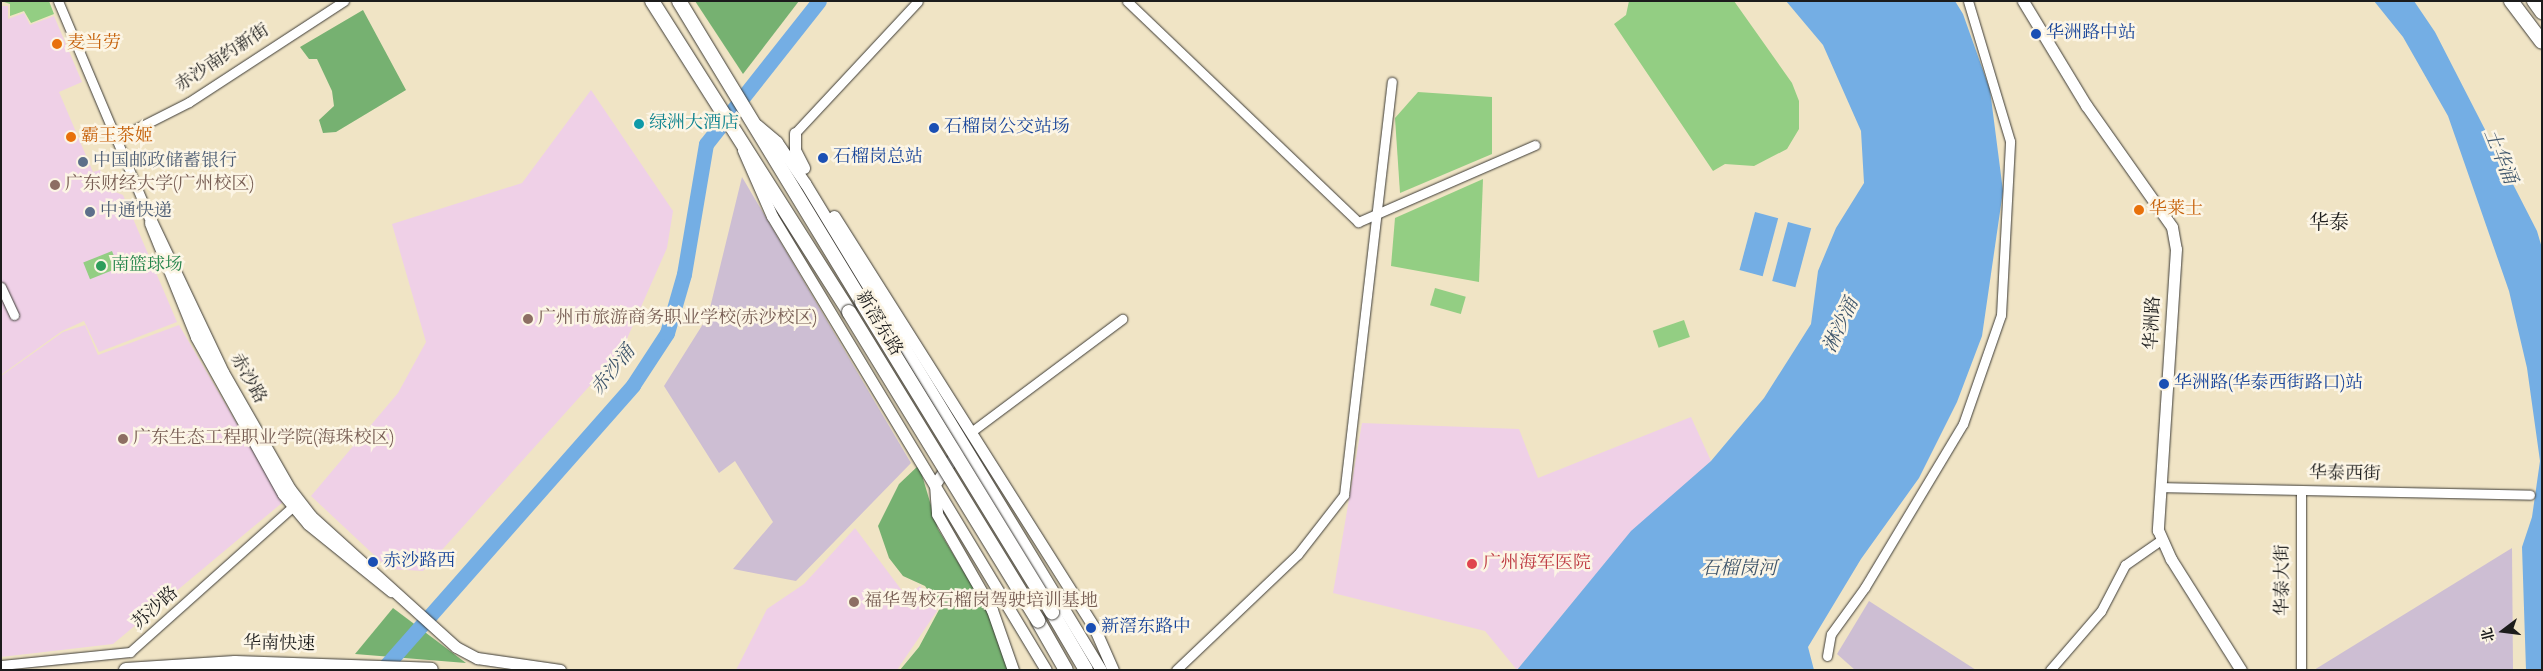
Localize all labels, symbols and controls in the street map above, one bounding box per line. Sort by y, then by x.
street label: 赤沙南约新街 [172,21,274,97]
place label: 华洲路中站 [2046,23,2136,45]
marker: 华洲路中站 [2030,28,2042,40]
place label: 麦当劳 [67,33,121,55]
marker: 麦当劳 [51,38,63,50]
place label: 绿洲大酒店 [649,113,739,135]
place label: 石榴岗公交站场 [944,117,1070,139]
marker: 绿洲大酒店 [633,118,645,130]
marker: 石榴岗公交站场 [928,122,940,134]
place label: 霸王茶姬 [81,126,153,148]
water label: 土华涌 [2478,126,2520,188]
marker: 霸王茶姬 [65,131,77,143]
place label: 石榴岗总站 [833,147,923,169]
place label: 中国邮政储蓄银行 [93,151,237,173]
marker: 石榴岗总站 [817,152,829,164]
marker: 中国邮政储蓄银行 [77,156,89,168]
place label: 广东财经大学(广州校区) [65,174,254,196]
marker: 广东财经大学(广州校区) [49,179,61,191]
place label: 华莱士 [2149,199,2203,221]
place label: 中通快递 [100,201,172,223]
marker: 华莱士 [2133,204,2145,216]
marker: 中通快递 [84,206,96,218]
district label: 华泰 [2309,211,2349,235]
place label: 南篮球场 [111,255,183,277]
marker: 南篮球场 [95,260,107,272]
street label: 新滘东路 [850,288,906,360]
water label: 淋沙涌 [1820,295,1864,357]
street label: 华洲路 [2142,295,2166,351]
place label: 广州市旅游商务职业学校(赤沙校区) [538,308,817,330]
marker: 广州市旅游商务职业学校(赤沙校区) [522,313,534,325]
water label: 赤沙涌 [587,342,641,400]
street label: 赤沙路 [224,350,270,408]
place label: 华洲路(华泰西街路口)站 [2174,373,2363,395]
marker: 华洲路(华泰西街路口)站 [2158,378,2170,390]
place label: 广东生态工程职业学院(海珠校区) [133,428,394,450]
marker: 广东生态工程职业学院(海珠校区) [117,433,129,445]
street label: 华泰西街 [2309,464,2381,486]
street label: 华泰大街 [2273,544,2295,616]
place label: 赤沙路西 [383,551,455,573]
place label: 广州海军医院 [1483,553,1591,575]
marker: 赤沙路西 [367,556,379,568]
marker: 广州海军医院 [1465,557,1479,571]
water label: 石榴岗河 [1701,559,1777,581]
street label: 苏沙路 [129,583,183,635]
place label: 福华驾校石榴岗驾驶培训基地 [864,591,1098,613]
marker: 福华驾校石榴岗驾驶培训基地 [848,596,860,608]
north arrow [2478,606,2528,656]
place label: 新滘东路中 [1101,617,1191,639]
marker: 新滘东路中 [1085,622,1097,634]
text: 北 [2478,626,2499,644]
street label: 华南快速 [243,634,315,656]

